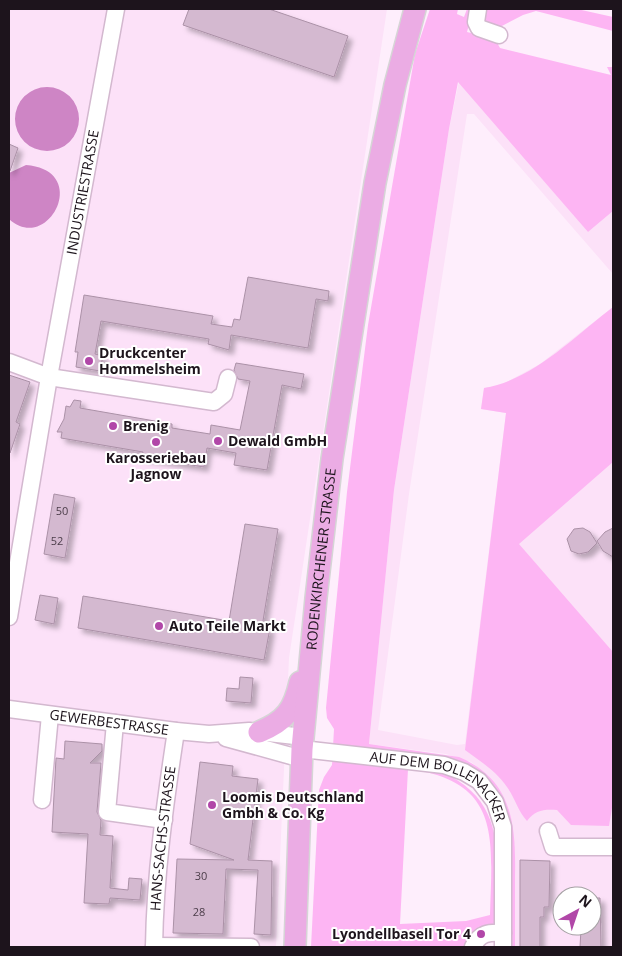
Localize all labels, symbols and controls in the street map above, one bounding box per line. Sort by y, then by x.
street label: INDUSTRIESTRASSE [61,128,103,256]
place label: Druckcenter Hommelsheim [99,343,201,378]
marker: Druckcenter Hommelsheim [83,355,95,367]
place label: Brenig [123,416,169,435]
marker: Brenig [107,420,119,432]
place label: Dewald GmbH [228,431,327,450]
marker: Dewald GmbH [212,435,224,447]
marker: Karosseriebau Jagnow [150,436,162,448]
place label: Karosseriebau Jagnow [106,448,206,483]
street label: RODENKIRCHENER STRASSE [301,467,340,651]
house number: 50 [56,503,68,518]
house number: 52 [51,533,63,548]
place label: Auto Teile Markt [169,616,286,635]
marker: Auto Teile Markt [153,620,165,632]
street label: GEWERBESTRASSE [48,704,170,739]
street label: AUF DEM BOLLENACKER [369,747,511,824]
street label: HANS-SACHS-STRASSE [145,765,180,911]
place label: Loomis Deutschland Gmbh & Co. Kg [222,787,364,822]
marker: Loomis Deutschland Gmbh & Co. Kg [206,799,218,811]
house number: 30 [195,868,207,883]
north arrow [552,886,602,936]
text: N [575,890,596,912]
house number: 28 [193,904,205,919]
place label: Lyondellbasell Tor 4 [332,924,471,943]
marker: Lyondellbasell Tor 4 [475,928,487,940]

